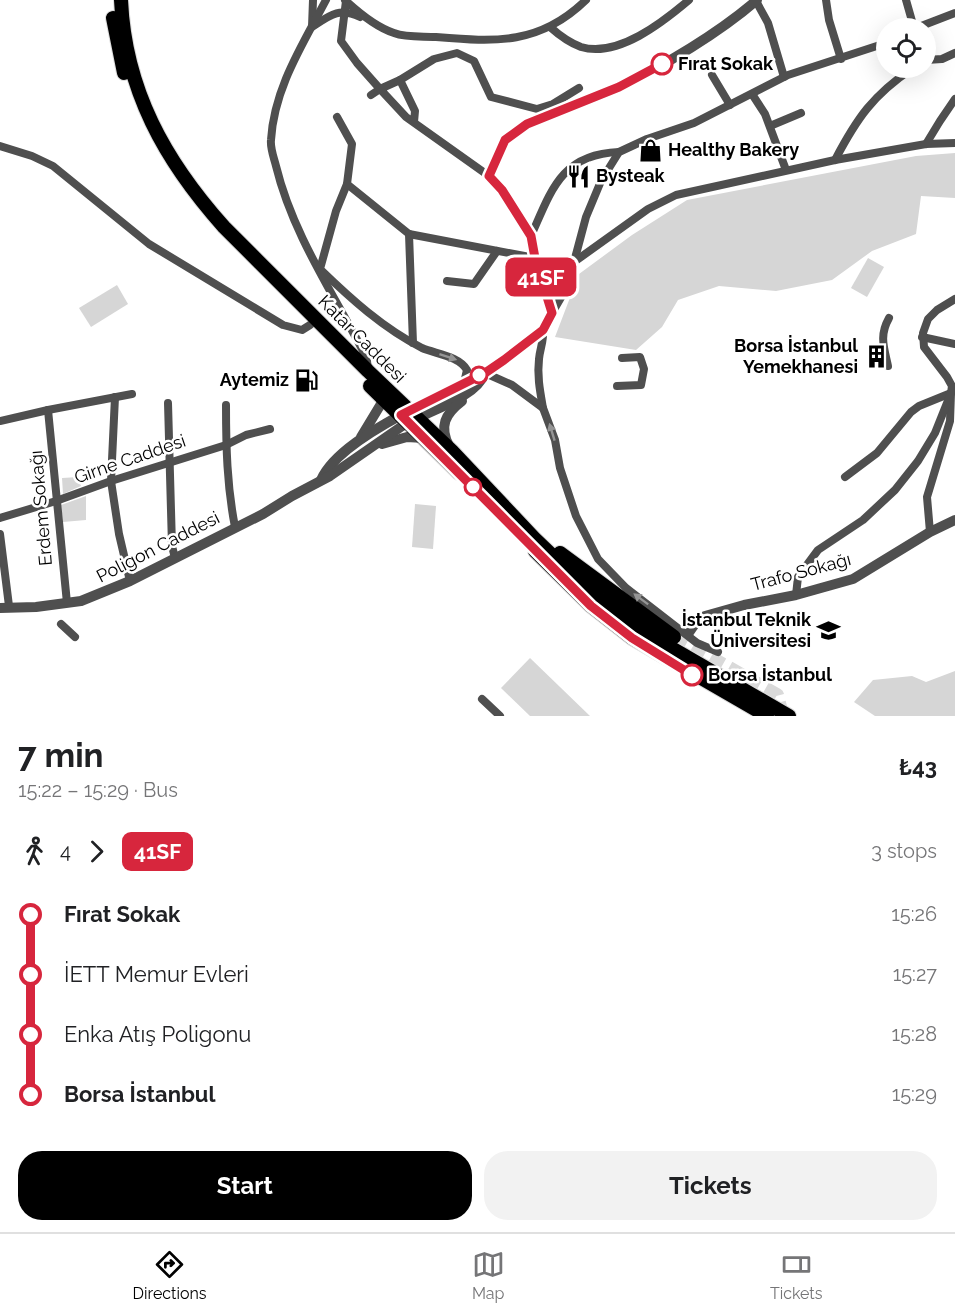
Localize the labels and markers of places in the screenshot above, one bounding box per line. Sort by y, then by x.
marker: Fırat Sokak [651,53,673,75]
place label: Fırat Sokak [678,53,774,74]
shop icon: Healthy Bakery [637,137,663,163]
place label: Healthy Bakery [668,139,799,160]
restaurant icon: Bysteak [565,163,591,189]
place label: Bysteak [596,165,666,186]
place label: Borsa İstanbul Yemekhanesi [734,335,858,377]
building icon: Borsa İstanbul Yemekhanesi [863,343,889,369]
unlabelled marker [470,366,488,384]
fuel station icon: Aytemiz [294,367,320,393]
place label: Aytemiz [220,369,289,390]
unlabelled marker [464,478,482,496]
place label: İstanbul Teknik Üniversitesi [682,609,812,651]
school or university icon: İstanbul Teknik Üniversitesi [816,617,842,643]
marker: Borsa İstanbul [681,664,703,686]
place label: Borsa İstanbul [708,664,832,685]

